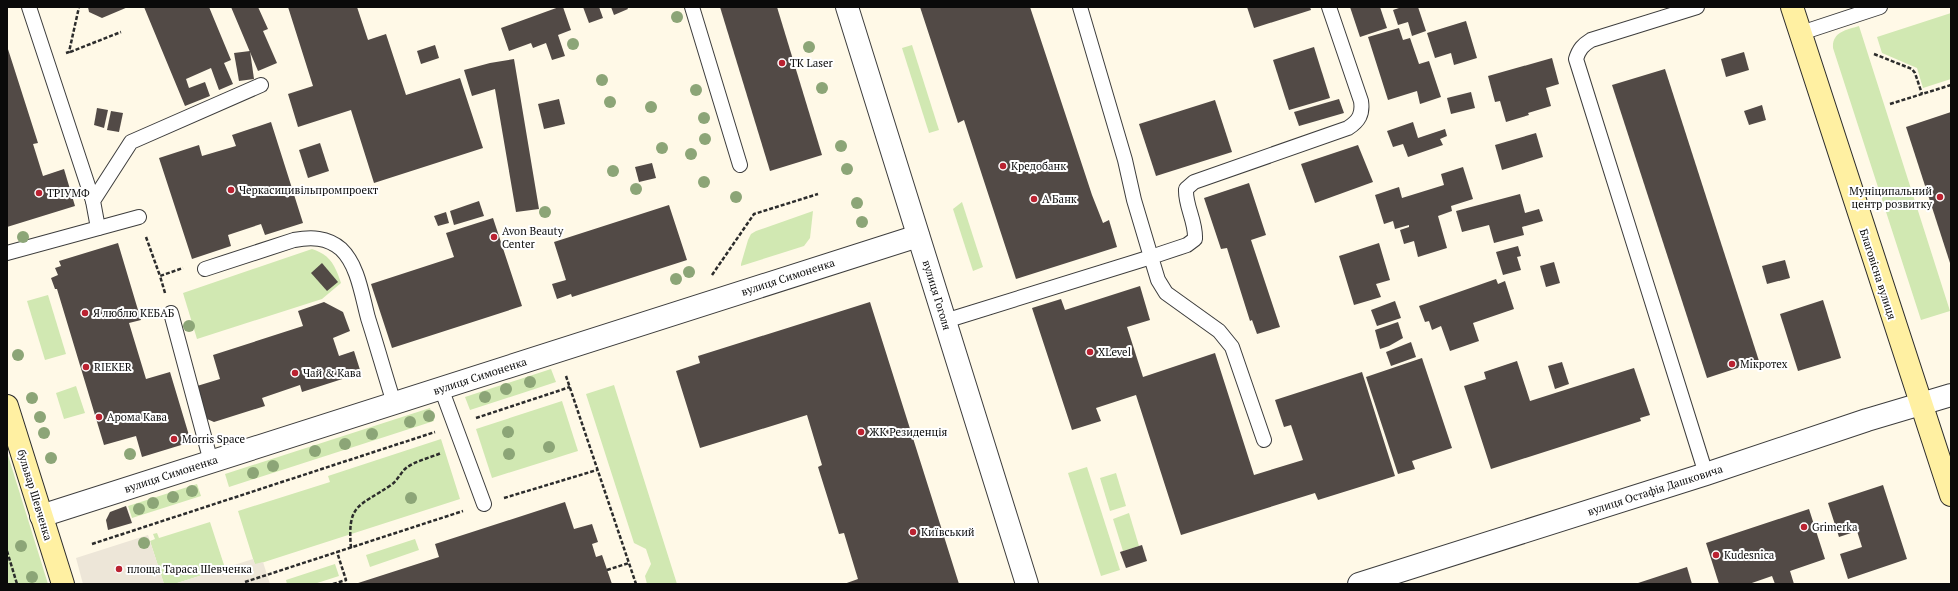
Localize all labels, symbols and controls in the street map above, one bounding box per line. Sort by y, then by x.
place label: TK Laser [790,56,833,70]
marker: TK Laser [777,58,787,68]
place label: Кредобанк [1011,159,1066,173]
marker: Кредобанк [998,161,1008,171]
place label: Черкасицивільпромпроект [239,183,379,197]
place label: Муніципальний центр розвитку [1849,184,1932,211]
marker: Черкасицивільпромпроект [226,185,236,195]
place label: ТРІУМФ [47,186,90,200]
marker: ТРІУМФ [34,188,44,198]
place label: А Банк [1042,192,1077,206]
marker: Муніципальний центр розвитку [1935,192,1945,202]
marker: А Банк [1029,194,1039,204]
place label: Avon Beauty Center [502,224,564,251]
street label: Благовісна вулиця [1857,227,1899,321]
marker: Avon Beauty Center [489,232,499,242]
street label: вулиця Симоненка [739,255,837,299]
street label: вулиця Гоголя [920,258,954,332]
place label: Я люблю КЕБАБ [93,306,175,320]
marker: Я люблю КЕБАБ [80,308,90,318]
place label: XLevel [1098,345,1131,359]
marker: XLevel [1085,347,1095,357]
street label: вулиця Симоненка [431,354,529,398]
place label: Мiкротех [1740,357,1788,371]
marker: Мiкротех [1727,359,1737,369]
place label: RIEKER [94,360,132,374]
marker: RIEKER [81,362,91,372]
place label: Чай & Кава [303,366,362,380]
marker: Чай & Кава [290,368,300,378]
place label: Арома Кава [107,410,168,424]
marker: Арома Кава [94,412,104,422]
place label: ЖК Резиденція [869,425,948,439]
marker: ЖК Резиденція [856,427,866,437]
place label: Morris Space [182,432,245,446]
marker: Morris Space [169,434,179,444]
street label: бульвар Шевченка [15,448,56,543]
street label: вулиця Симоненка [122,452,220,496]
street label: вулиця Остафія Дашковича [1586,461,1725,518]
place label: Grimerka [1812,520,1858,534]
marker: Grimerka [1799,522,1809,532]
place label: Київський [921,525,975,539]
marker: Київський [908,527,918,537]
place label: Kudesnica [1724,548,1775,562]
marker: Kudesnica [1711,550,1721,560]
place label: площа Тараса Шевченка [127,562,252,576]
marker: площа Тараса Шевченка [114,564,124,574]

